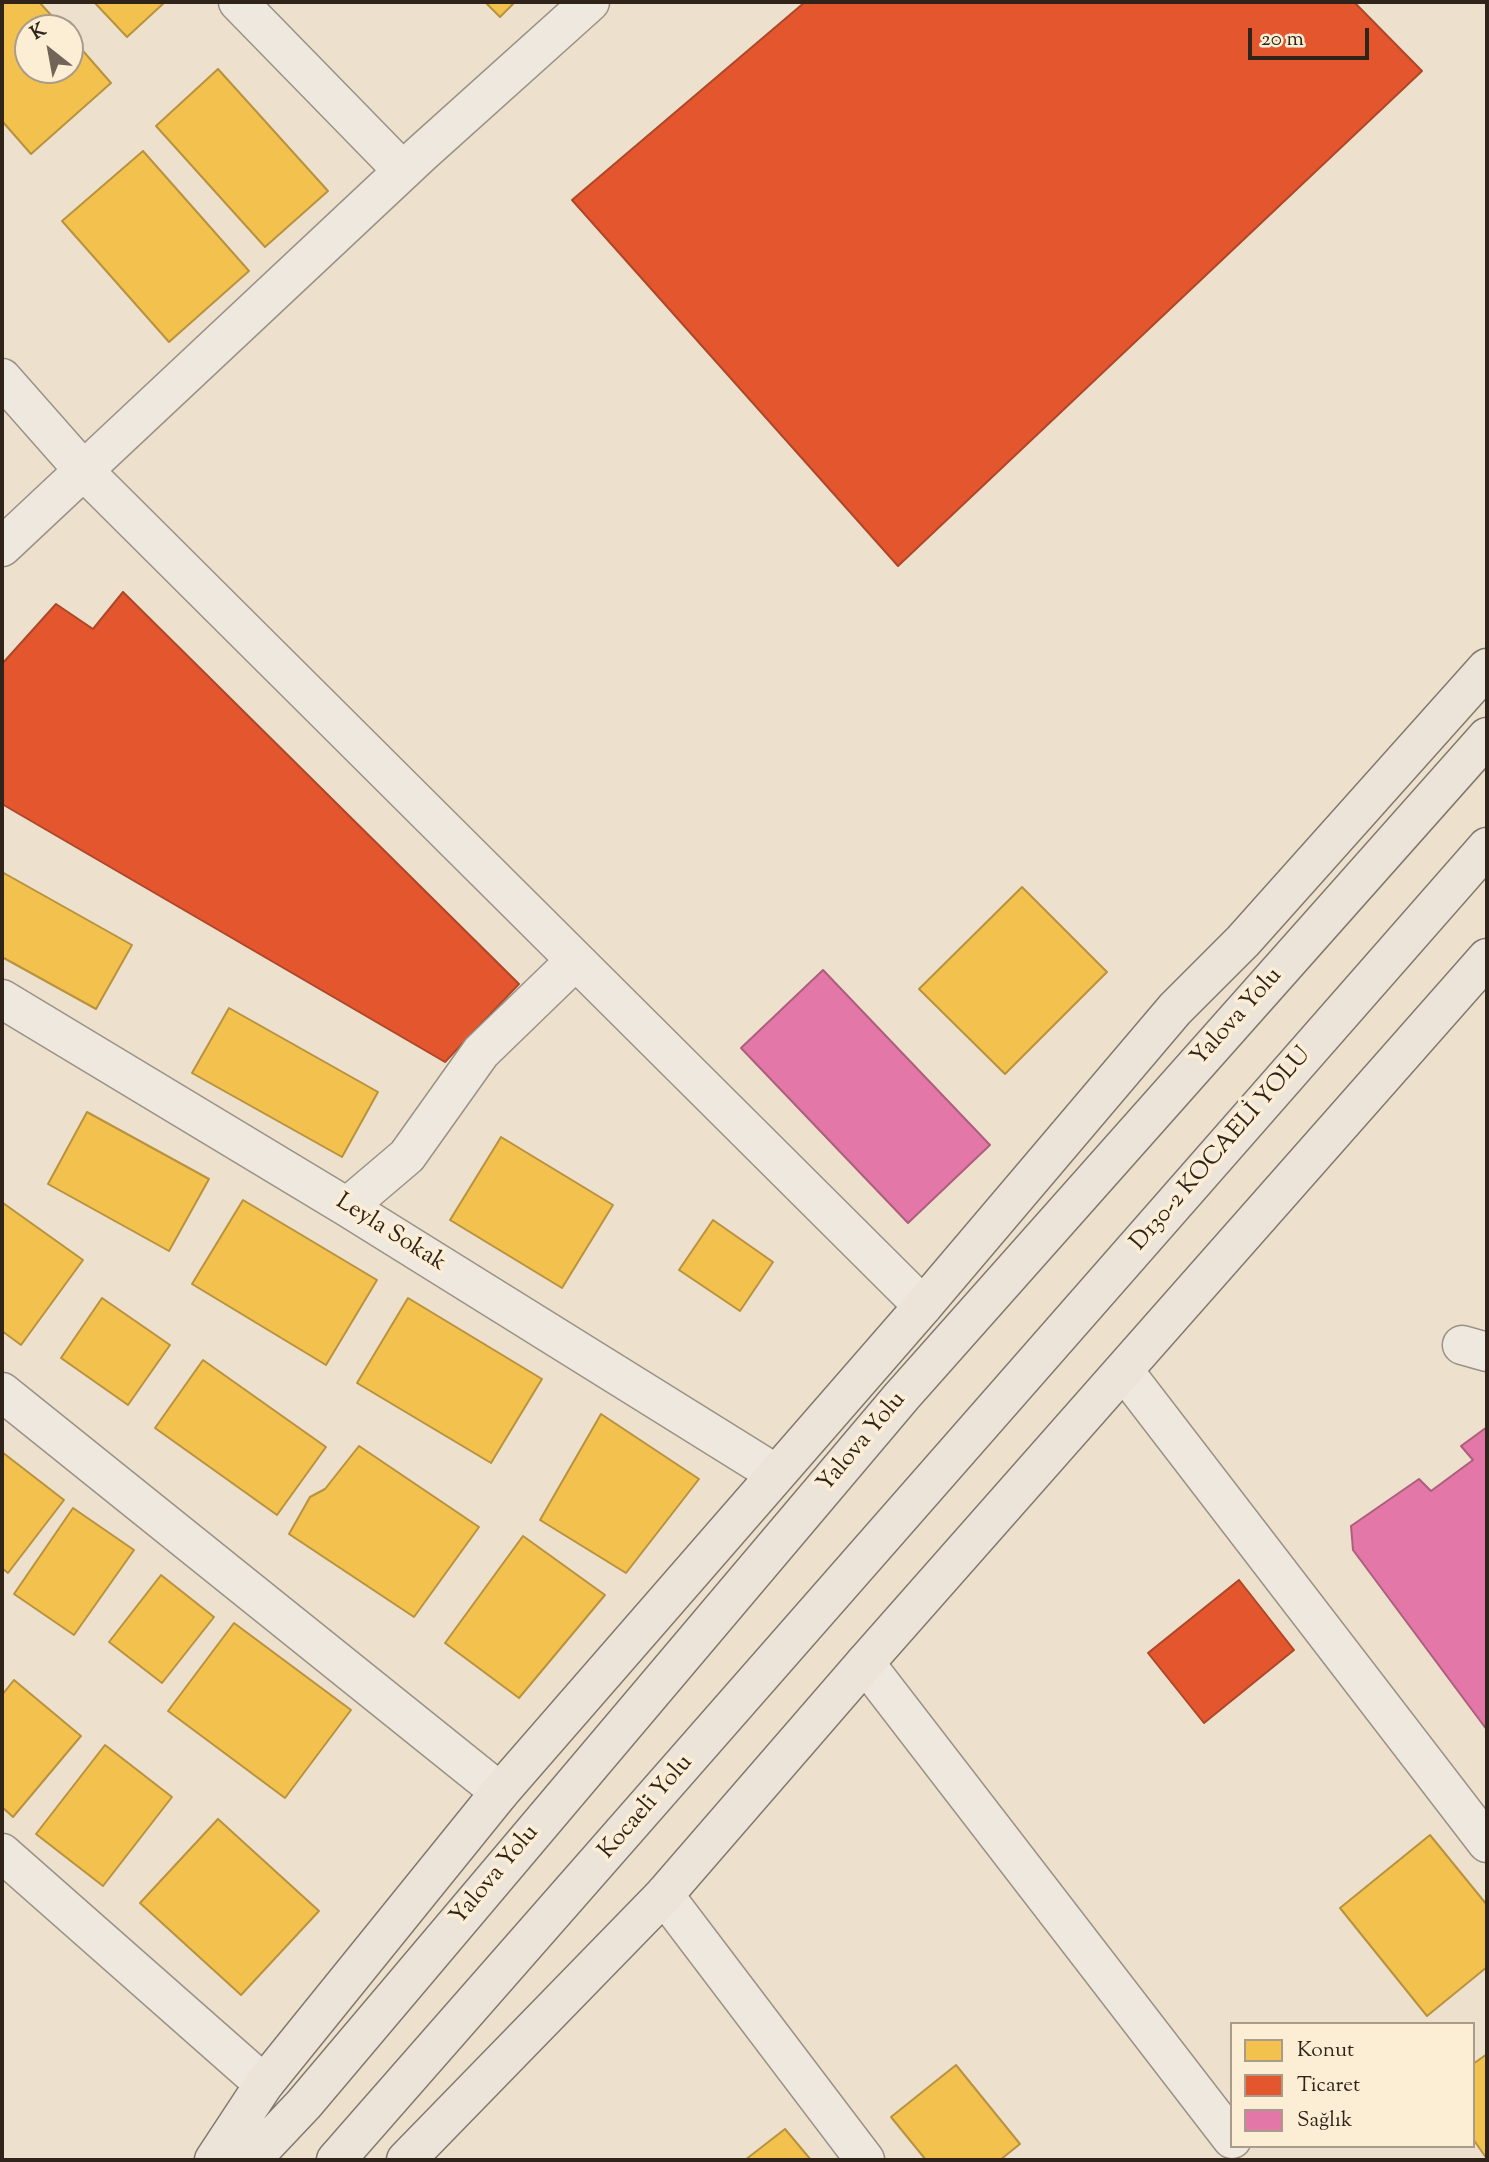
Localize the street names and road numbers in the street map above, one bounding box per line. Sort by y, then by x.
street label: Yalova Yolu [1186,963,1290,1073]
street label: D130-2 KOCAELİ YOLU [1126,1042,1318,1258]
street label: Leyla Sokak [330,1189,450,1279]
street label: Yalova Yolu [813,1387,913,1499]
street label: Kocaeli̇ Yolu [594,1750,700,1866]
street label: Yalova Yolu [446,1820,546,1932]

